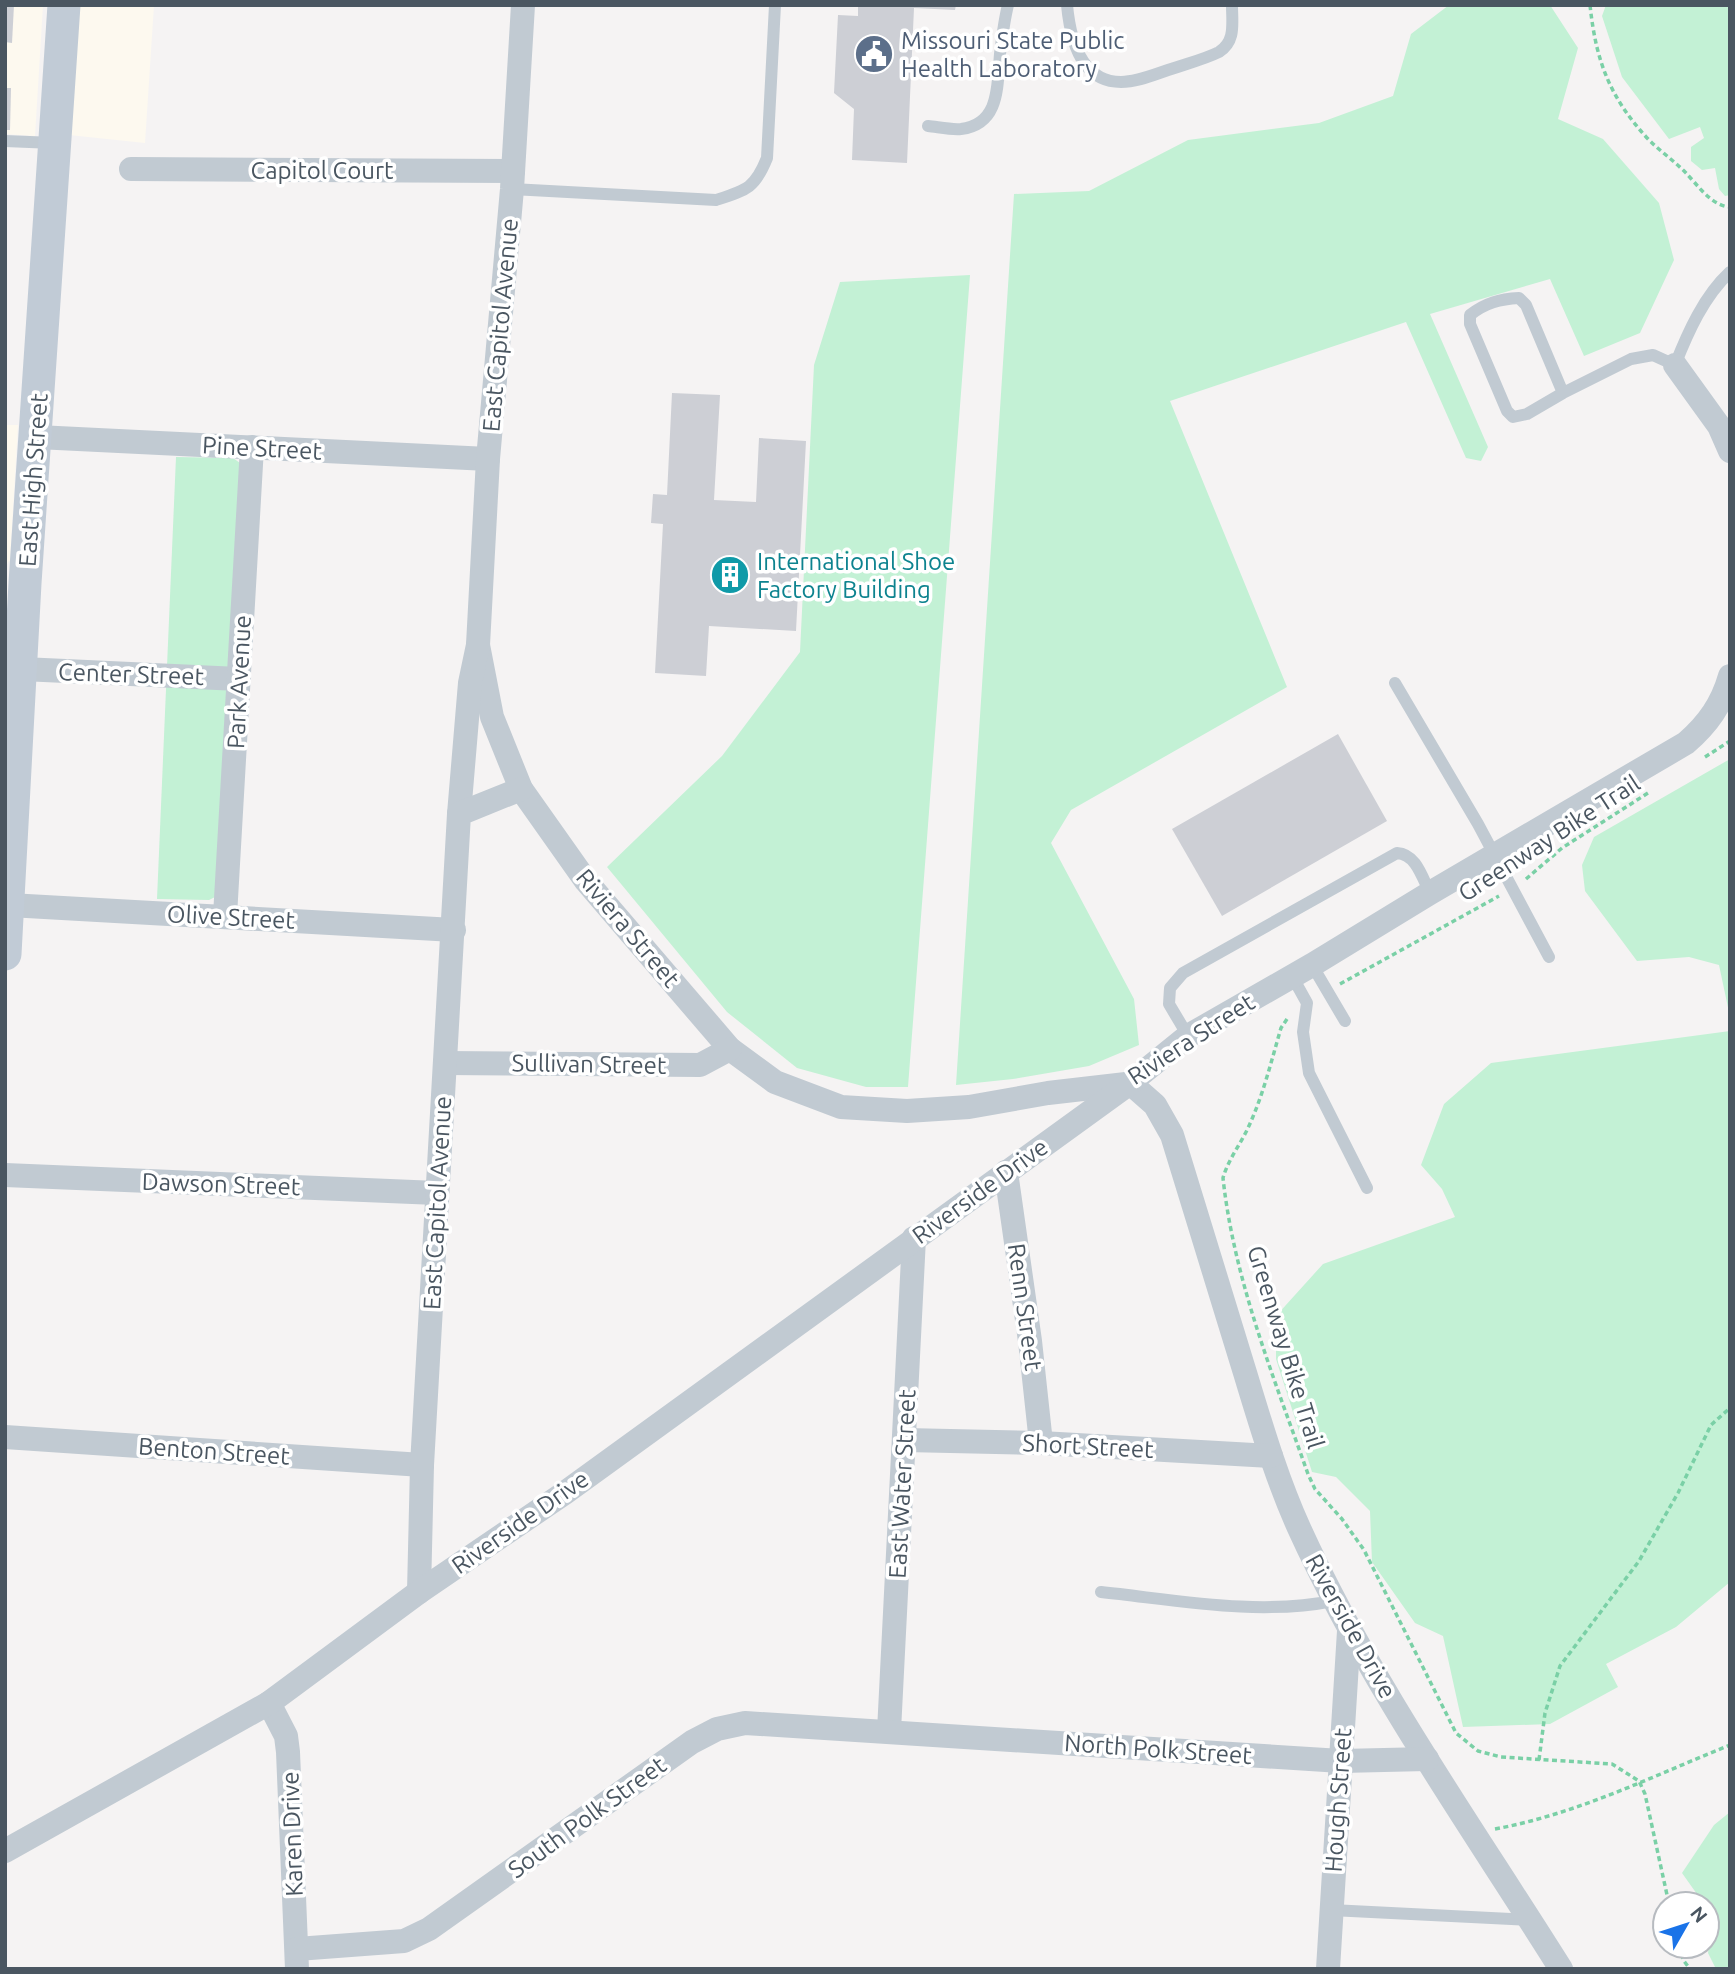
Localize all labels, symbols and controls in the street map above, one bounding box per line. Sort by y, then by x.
place label: Missouri State Public Health Laboratory [901,27,1125,82]
public building icon: Missouri State Public Health Laboratory [853,33,895,75]
street label: Capitol Court [250,157,394,184]
street label: East Capitol Avenue [477,217,523,433]
street label: East High Street [13,392,53,568]
street label: Pine Street [202,431,323,465]
place label: International Shoe Factory Building [757,548,955,603]
building icon: International Shoe Factory Building [709,554,751,596]
street label: Park Avenue [222,614,256,750]
street label: Center Street [58,658,205,690]
street label: Greenway Bike Trail [1453,769,1645,907]
street label: Riviera Street [571,864,685,993]
street label: Olive Street [166,900,296,934]
street label: Riviera Street [1123,988,1260,1090]
street label: Sullivan Street [511,1049,667,1079]
street label: East Capitol Avenue [418,1095,456,1311]
street label: Riverside Drive [907,1133,1053,1249]
street label: Dawson Street [141,1168,301,1200]
street label: Renn Street [1003,1242,1047,1373]
street label: Greenway Bike Trail [1242,1242,1330,1452]
street label: East Water Street [884,1388,920,1579]
street label: Short Street [1022,1429,1155,1463]
street label: Benton Street [137,1432,291,1470]
street label: Riverside Drive [447,1465,593,1579]
street label: Riverside Drive [1300,1549,1402,1703]
street label: Hough Street [1319,1726,1357,1873]
street label: North Polk Street [1063,1729,1253,1769]
street label: South Polk Street [503,1750,671,1883]
street label: Karen Drive [276,1771,308,1897]
north arrow [1651,1890,1721,1960]
text: N [1686,1902,1712,1927]

